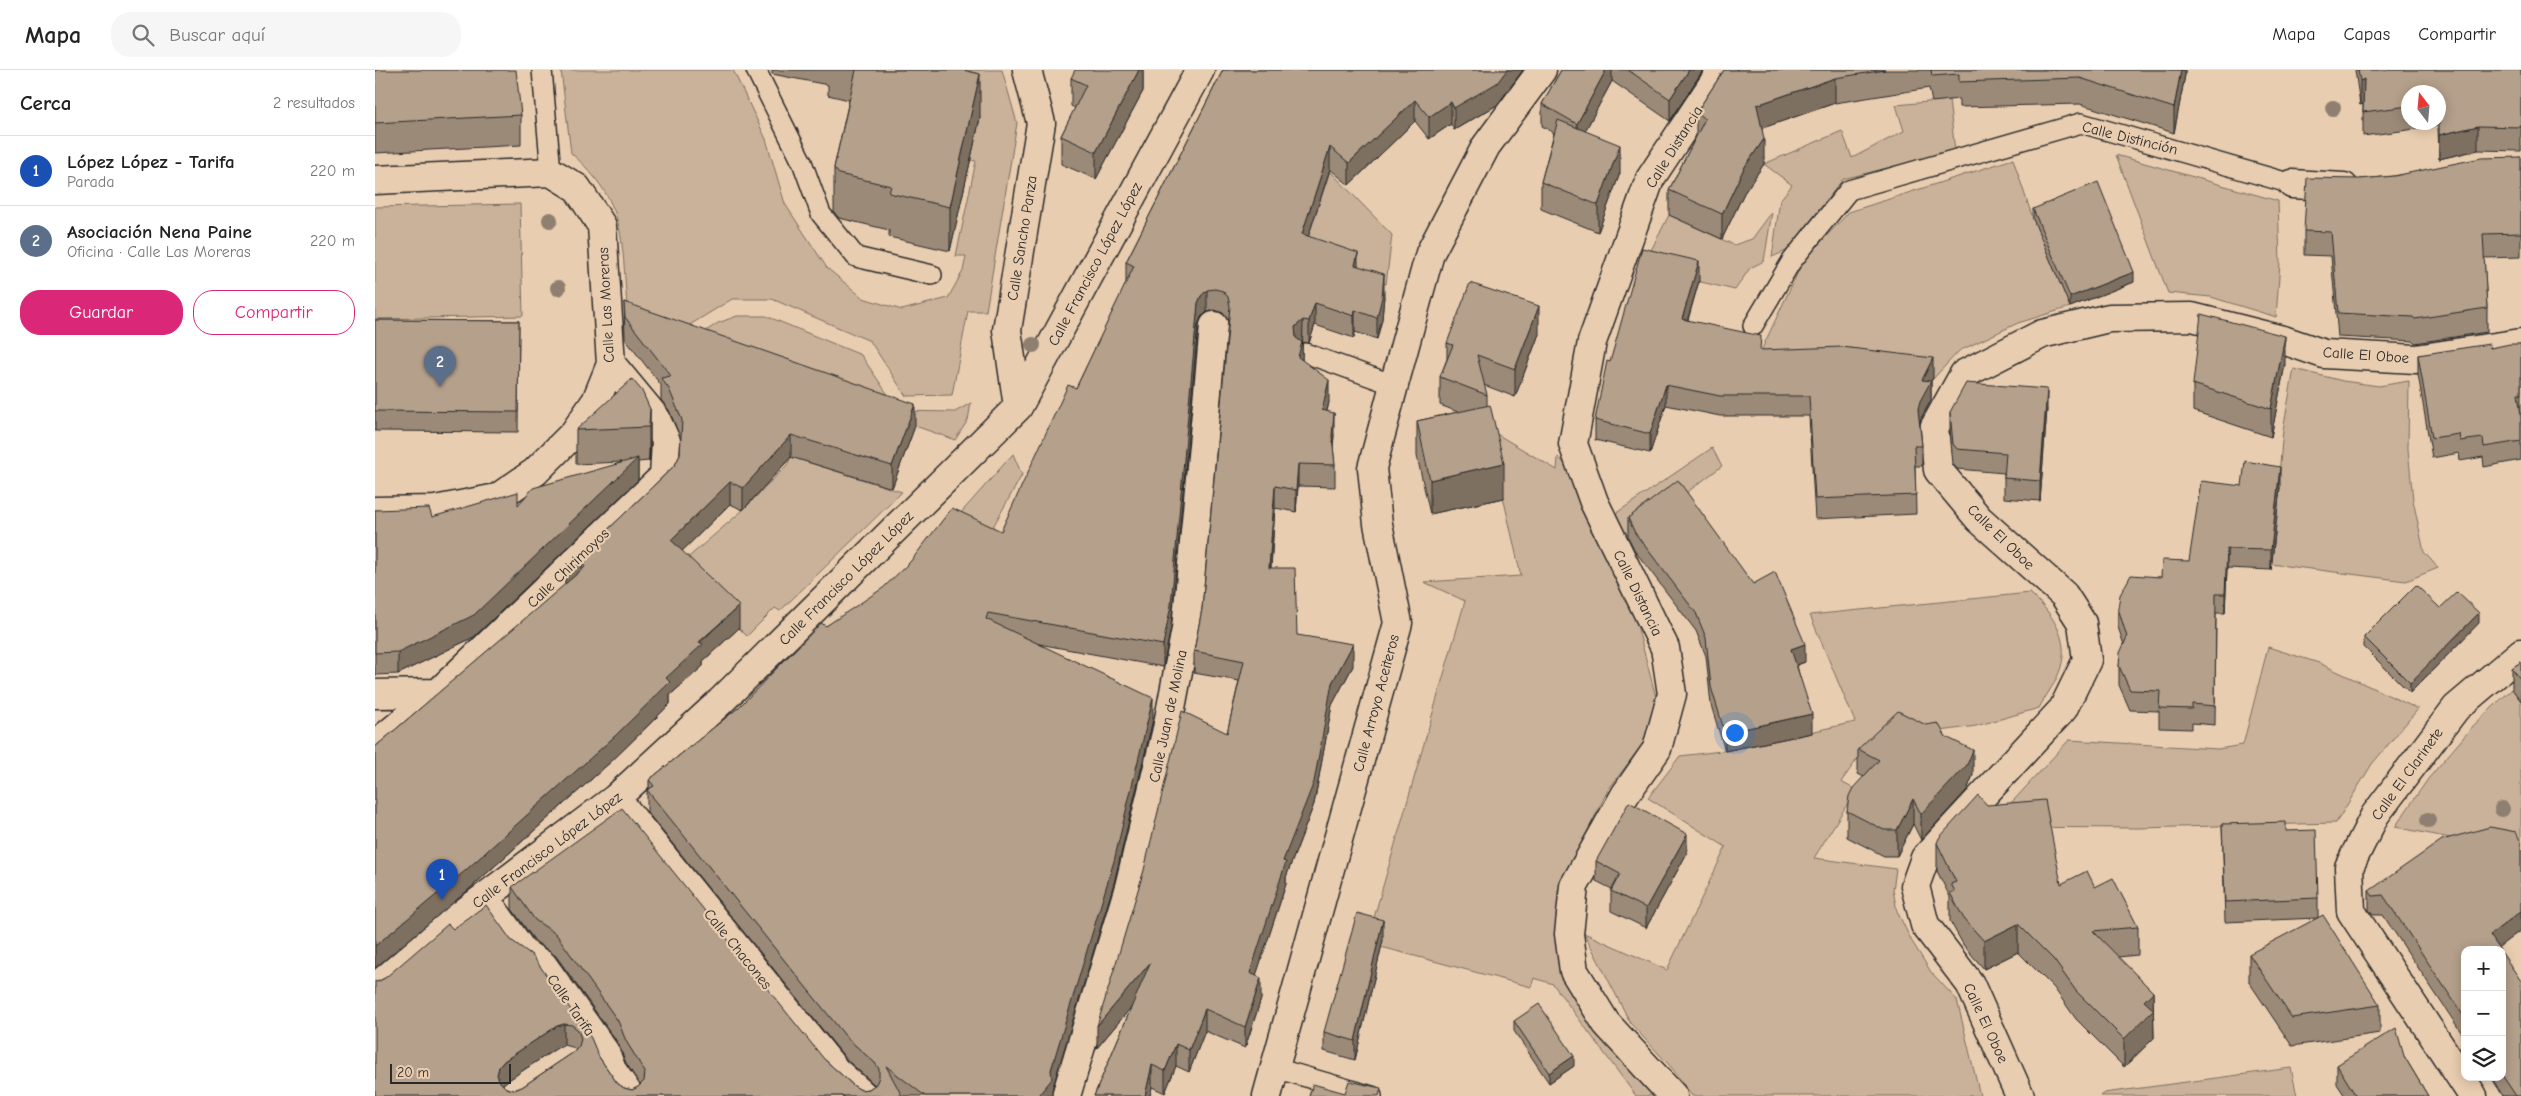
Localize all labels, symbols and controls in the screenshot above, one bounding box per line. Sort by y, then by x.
search box [111,12,461,57]
text: Mapa [25,21,81,49]
icon: search [129,21,157,49]
text: Buscar aquí [169,24,265,46]
text: Mapa [2272,24,2315,45]
text: Capas [2343,24,2390,45]
text: Compartir [2418,24,2496,45]
north arrow [2401,85,2446,130]
text: Cerca [20,91,71,115]
text: 2 resultados [273,94,355,112]
street label: Calle Distancia [1642,103,1706,191]
street label: Calle Distinción [2080,117,2180,159]
text: López López - Tarifa [67,151,235,173]
text: 1 [33,162,39,180]
text: 220 m [310,162,355,180]
text: Parada [67,173,115,191]
street label: Calle Sancho Panza [1003,174,1041,302]
street label: Calle Francisco López López [1044,179,1146,349]
text: Asociación Nena Paine [67,221,252,243]
text: 2 [32,232,40,250]
text: 220 m [310,232,355,250]
text: Oficina · Calle Las Moreras [67,243,251,261]
street label: Calle Las Moreras [594,247,618,363]
button: Guardar [20,290,183,335]
button: Compartir [193,290,355,335]
street label: Calle El Oboe [2322,343,2410,367]
pin: 2 [424,346,456,387]
street label: Calle El Oboe [1964,500,2039,574]
street label: Calle Francisco López López [775,507,917,649]
street label: Calle Chirimoyos [523,524,613,612]
street label: Calle Distancia [1609,547,1667,639]
street label: Calle Arroyo Aceiteros [1349,632,1403,774]
street label: Calle Juan de Molina [1145,648,1191,784]
your location [1722,720,1748,746]
street label: Calle El Clarinete [2367,724,2447,824]
street label: Calle Francisco López López [469,788,626,912]
pin: 1 [426,859,458,900]
street label: Calle Chacones [700,905,776,993]
map controls [2461,946,2506,1081]
button: + [2461,946,2506,991]
street label: Calle Tarifa [543,971,599,1039]
street label: Calle El Oboe [1960,980,2013,1066]
button: − [2461,991,2506,1036]
button: layers [2461,1036,2506,1081]
scale bar [390,1061,511,1084]
text: 20 m [397,1064,429,1081]

